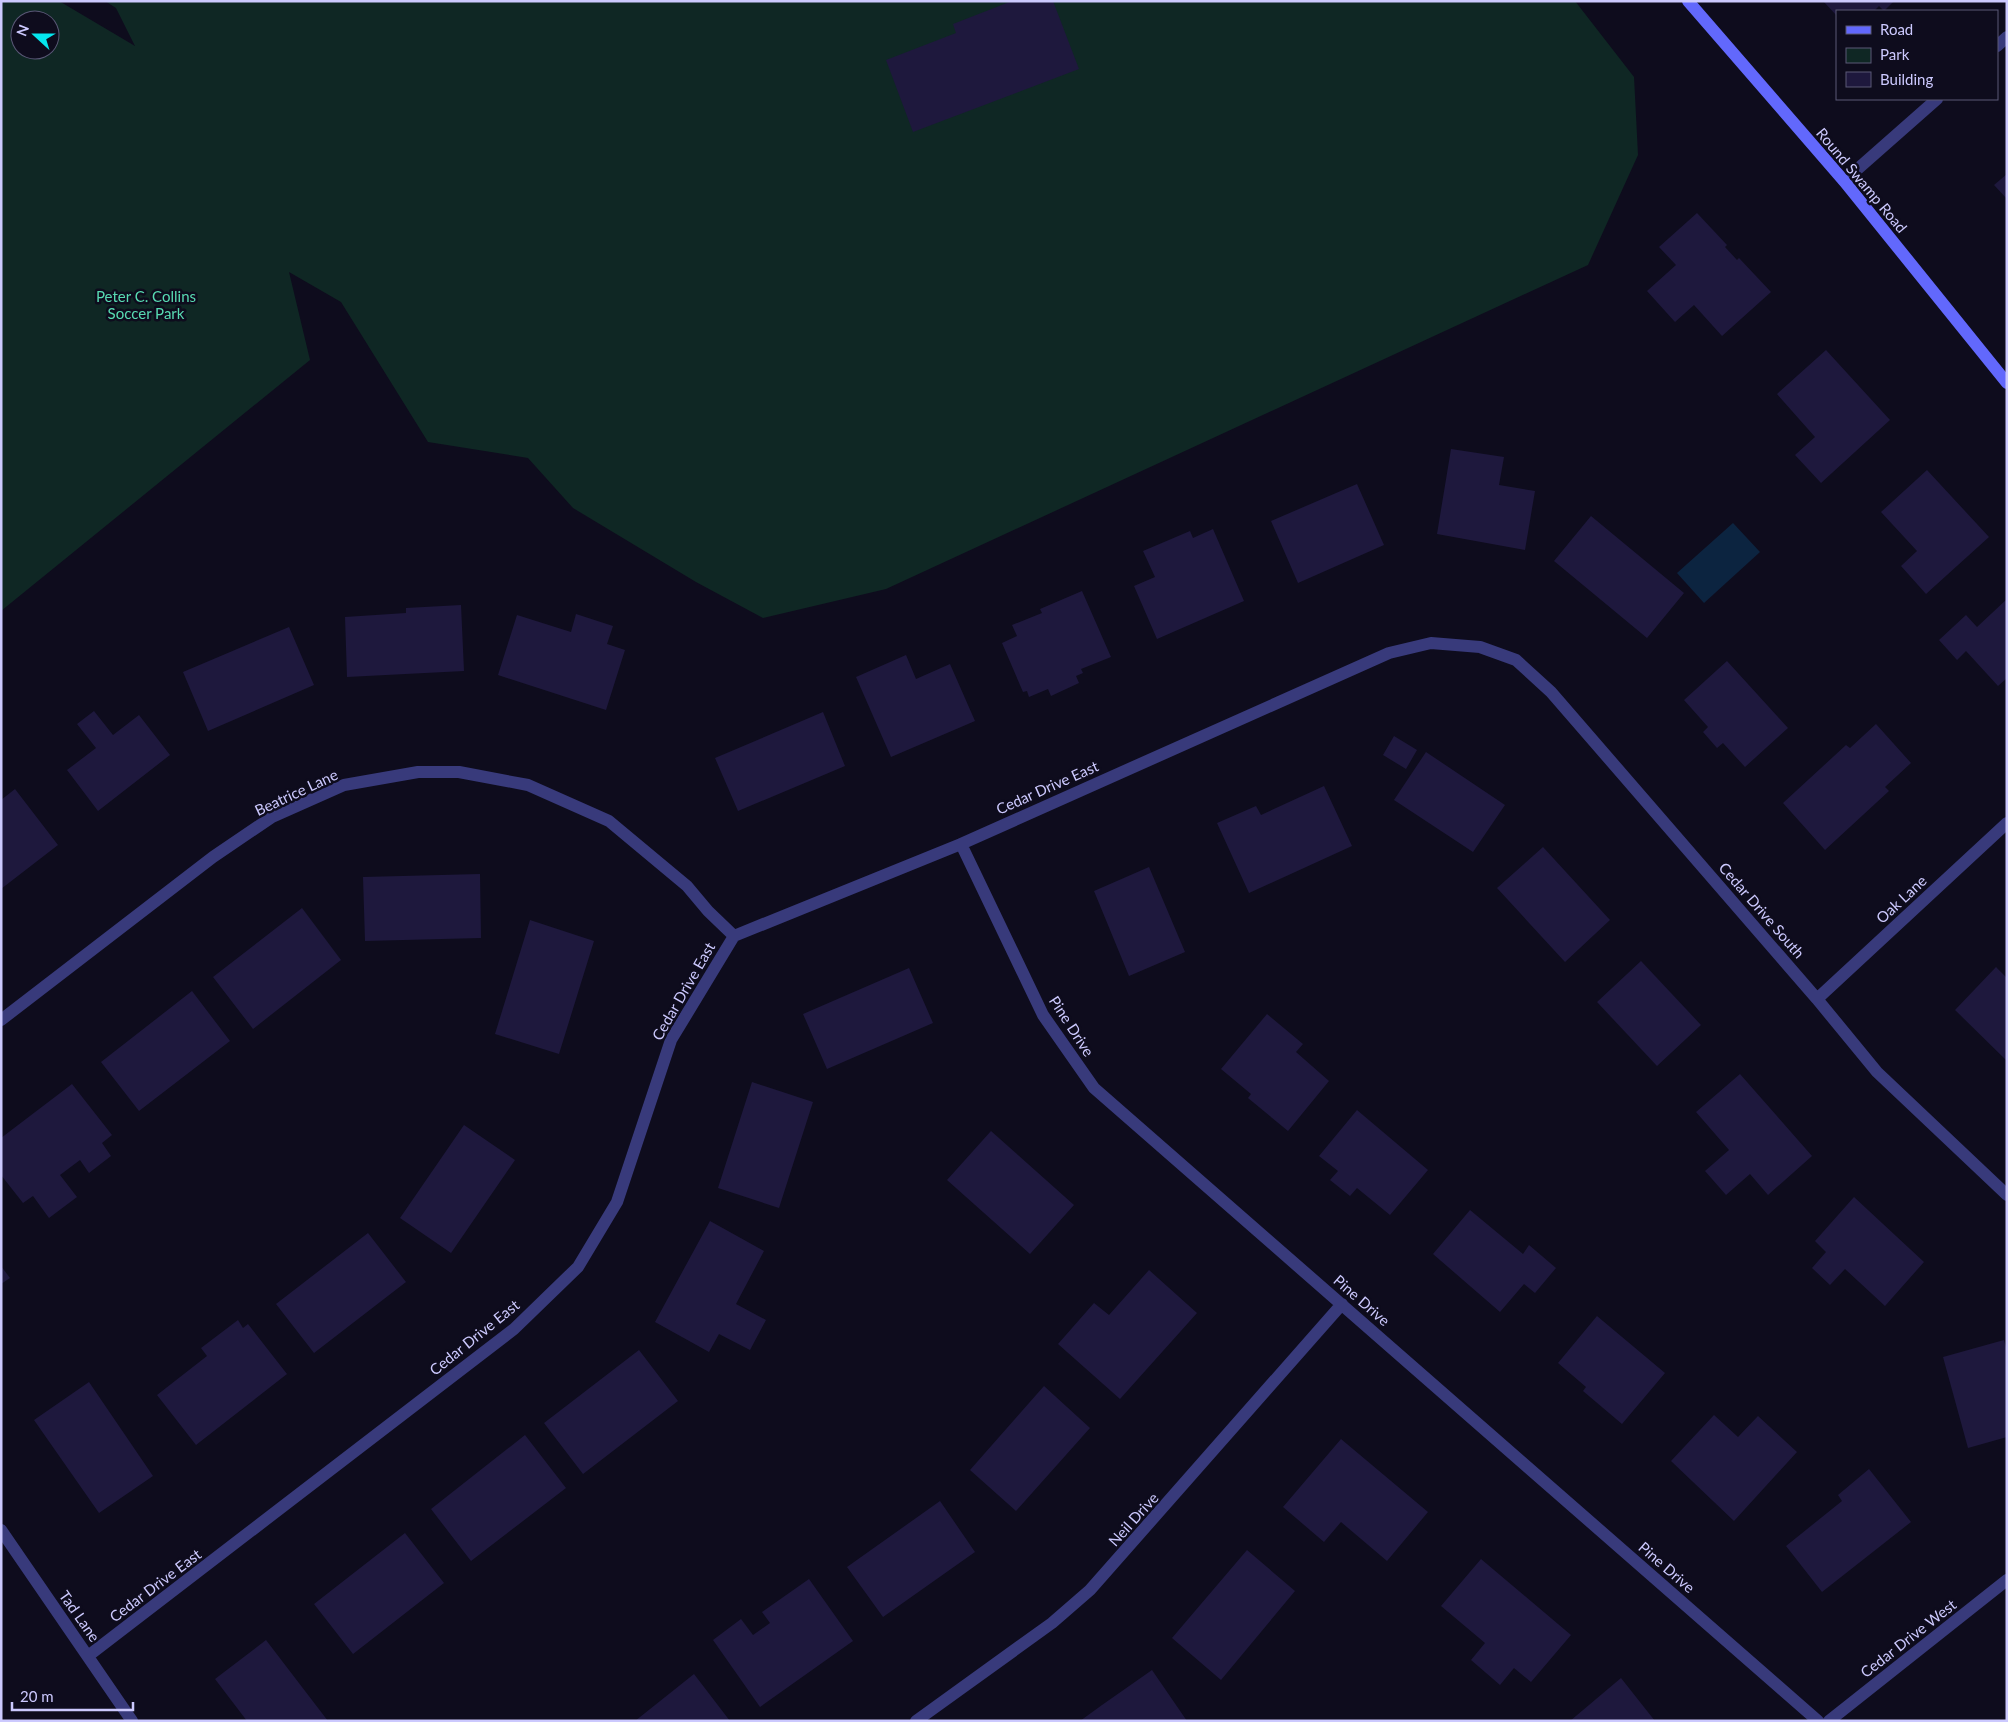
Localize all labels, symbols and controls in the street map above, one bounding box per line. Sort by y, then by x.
north arrow [10,10,60,60]
legend [1836,10,1998,100]
text: Road [1880,20,1913,38]
text: N [13,22,32,38]
text: Park [1880,45,1910,63]
text: Building [1880,70,1933,88]
street label: Round Swamp Road [1813,124,1911,236]
park label: Peter C. Collins Soccer Park [96,287,196,322]
street label: Cedar Drive East [993,756,1102,818]
street label: Beatrice Lane [252,765,340,819]
street label: Cedar Drive South [1716,858,1808,962]
street label: Oak Lane [1872,871,1930,927]
street label: Cedar Drive East [648,938,719,1043]
street label: Pine Drive [1046,992,1098,1060]
street label: Pine Drive [1330,1271,1394,1329]
street label: Cedar Drive East [426,1295,523,1379]
street label: Neil Drive [1104,1488,1162,1550]
street label: Pine Drive [1635,1538,1699,1596]
street label: Cedar Drive East [106,1544,205,1625]
street label: Tad Lane [56,1587,104,1645]
street label: Cedar Drive West [1857,1595,1960,1681]
scale bar [12,1680,134,1712]
text: 20 m [20,1687,54,1705]

